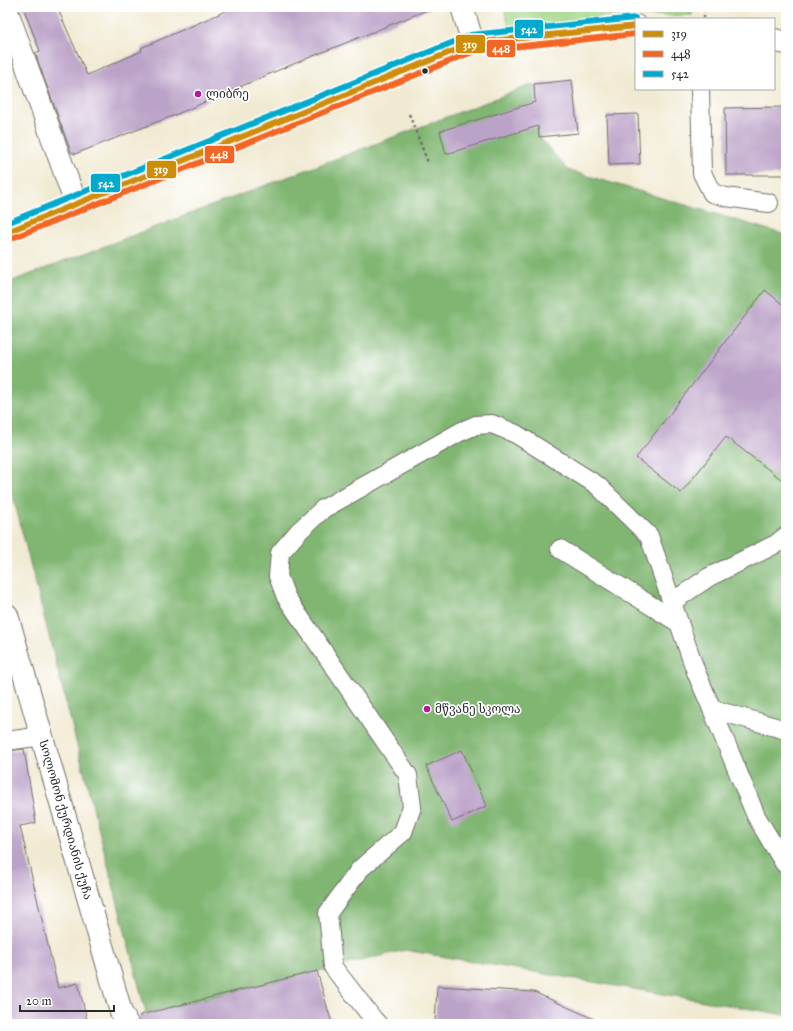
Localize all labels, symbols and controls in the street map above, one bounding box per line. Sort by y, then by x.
legend [635,18,775,90]
line badge: 542 [514,19,544,39]
text: 542 [521,23,538,37]
text: 319 [671,27,687,41]
line badge: 319 [455,34,486,54]
text: 319 [463,38,477,52]
line badge: 448 [486,39,516,58]
text: 448 [492,42,510,56]
text: 448 [671,47,691,61]
unlabelled marker [420,66,430,76]
text: 542 [671,67,689,81]
place label: ლიბრე [206,87,249,101]
marker: ლიბრე [193,89,203,99]
line badge: 448 [204,145,235,164]
text: 448 [210,148,228,162]
line badge: 319 [146,160,177,179]
text: 319 [154,163,168,177]
line badge: 542 [90,173,121,193]
text: 542 [98,177,115,191]
place label: მწვანე სკოლა [435,702,521,716]
marker: მწვანე სკოლა [422,704,432,714]
street label: სოლომონ ქურდიანის ქუჩა [36,738,95,901]
scale bar [20,987,114,1013]
text: 20 m [26,994,52,1008]

